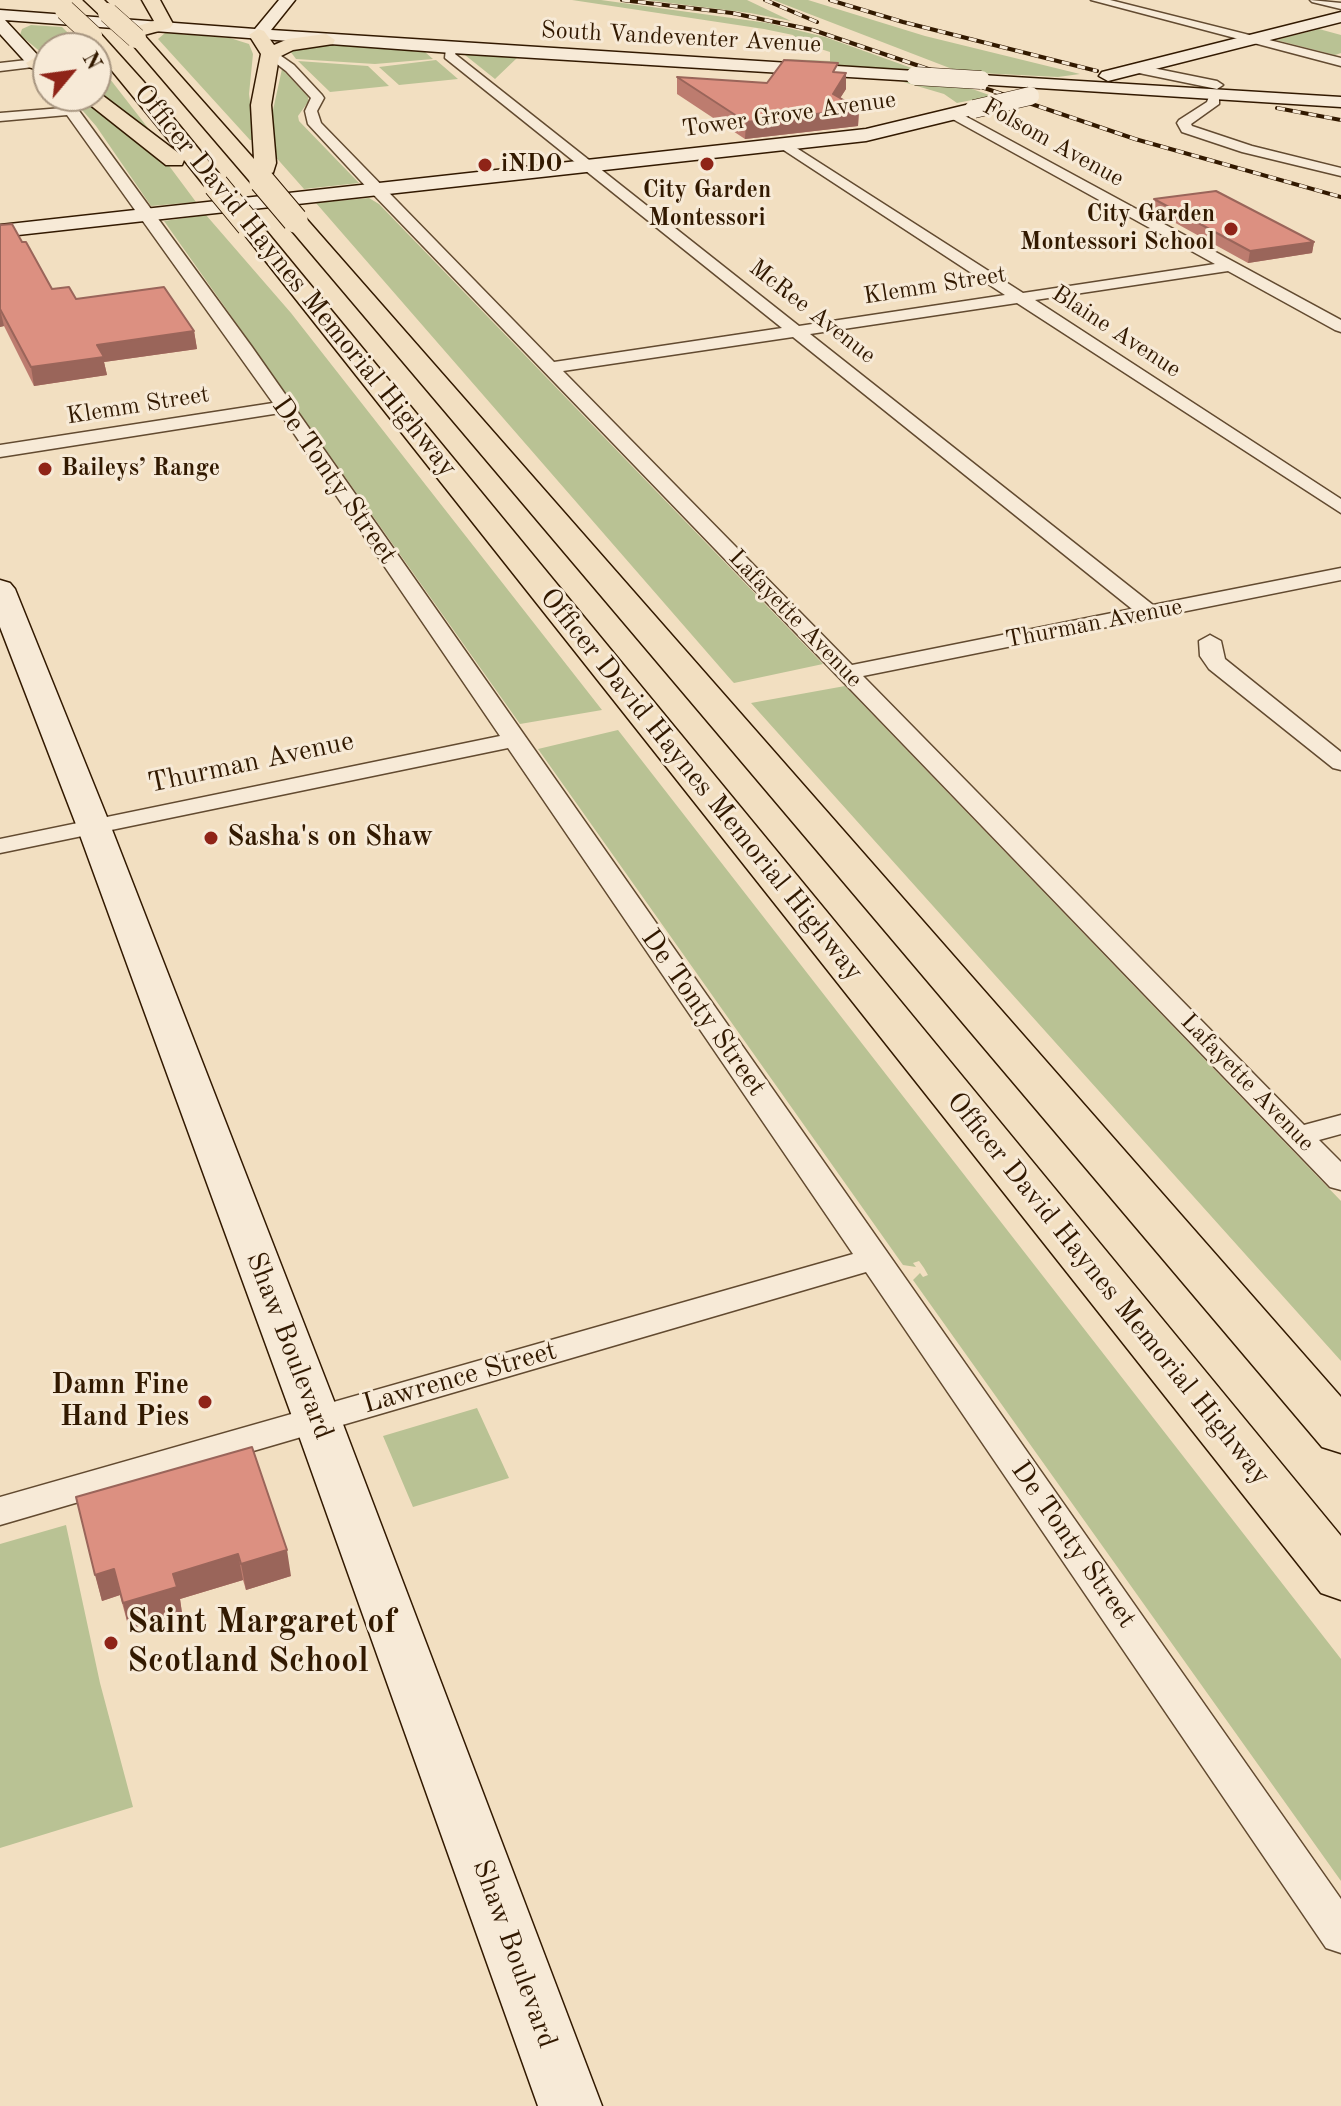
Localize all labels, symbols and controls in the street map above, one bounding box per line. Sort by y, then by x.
street label: South Vandeventer Avenue [540,16,822,60]
north arrow [32,32,112,112]
text: N [78,49,105,74]
street label: Officer David Haynes Memorial Highway [126,78,464,484]
street label: Tower Grove Avenue [680,86,898,144]
street label: Folsom Avenue [977,92,1129,194]
place label: iNDO [501,151,562,179]
marker: City Garden Montessori [698,155,716,173]
marker: iNDO [476,156,494,174]
place label: City Garden Montessori [643,177,771,233]
place label: City Garden Montessori School [1020,201,1215,257]
marker: City Garden Montessori School [1222,220,1240,238]
street label: McRee Avenue [743,254,881,370]
street label: Klemm Street [862,261,1008,311]
street label: Blaine Avenue [1046,280,1186,384]
street label: Klemm Street [65,381,211,431]
street label: De Tonty Street [264,391,404,571]
place label: Baileys’ Range [61,455,220,483]
marker: Baileys’ Range [36,460,54,478]
street label: Lafayette Avenue [722,544,868,694]
street label: Officer David Haynes Memorial Highway [532,582,870,988]
street label: Thurman Avenue [1003,593,1185,655]
street label: Thurman Avenue [145,725,357,801]
place label: Sasha's on Shaw [227,821,433,855]
marker: Sasha's on Shaw [202,829,220,847]
street label: De Tonty Street [633,923,773,1103]
street label: Lafayette Avenue [1174,1008,1320,1158]
street label: Officer David Haynes Memorial Highway [939,1086,1277,1492]
street label: Shaw Boulevard [238,1248,340,1444]
street label: Lawrence Street [359,1334,561,1422]
place label: Damn Fine Hand Pies [51,1369,189,1435]
marker: Damn Fine Hand Pies [196,1393,214,1411]
street label: De Tonty Street [1003,1455,1143,1635]
place label: Saint Margaret of Scotland School [127,1603,396,1682]
marker: Saint Margaret of Scotland School [102,1634,120,1652]
street label: Shaw Boulevard [464,1855,564,2053]

